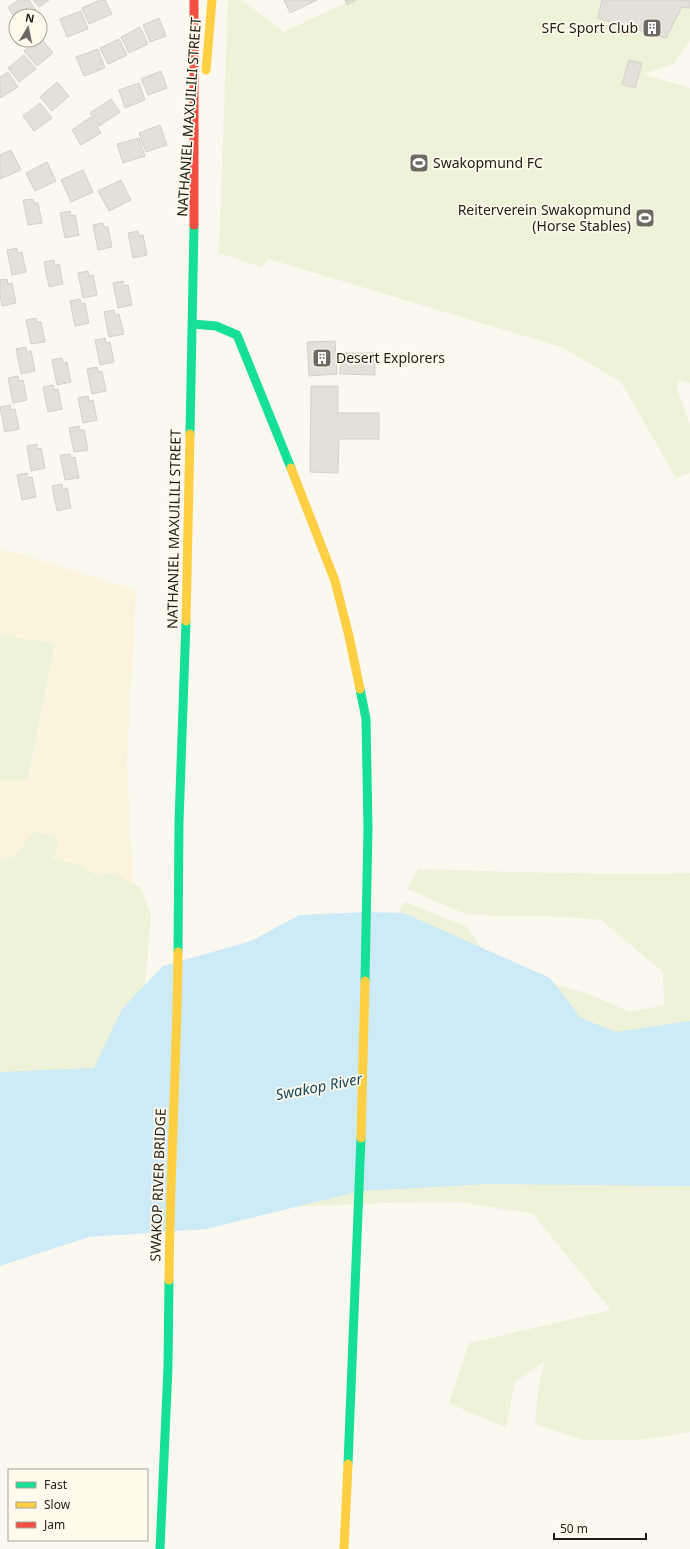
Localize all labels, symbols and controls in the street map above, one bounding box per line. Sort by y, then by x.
north arrow [8,8,48,48]
text: N [24,9,36,26]
street label: NATHANIEL MAXUILILI STREET [172,16,205,217]
building icon: SFC Sport Club [641,17,663,39]
place label: SFC Sport Club [542,18,638,37]
sports icon: Swakopmund FC [408,152,430,174]
place label: Swakopmund FC [433,153,543,172]
place label: Reiterverein Swakopmund (Horse Stables) [458,200,631,235]
sports icon: Reiterverein Swakopmund (Horse Stables) [634,207,656,229]
building icon: Desert Explorers [311,347,333,369]
place label: Desert Explorers [336,348,445,367]
street label: NATHANIEL MAXUILILI STREET [162,429,185,629]
water label: Swakop River [274,1068,365,1104]
street label: SWAKOP RIVER BRIDGE [145,1108,170,1262]
legend [8,1469,148,1541]
text: Fast [44,1476,68,1493]
text: Slow [44,1496,71,1513]
scale bar [554,1515,646,1541]
text: Jam [43,1516,65,1533]
text: 50 m [560,1520,588,1537]

